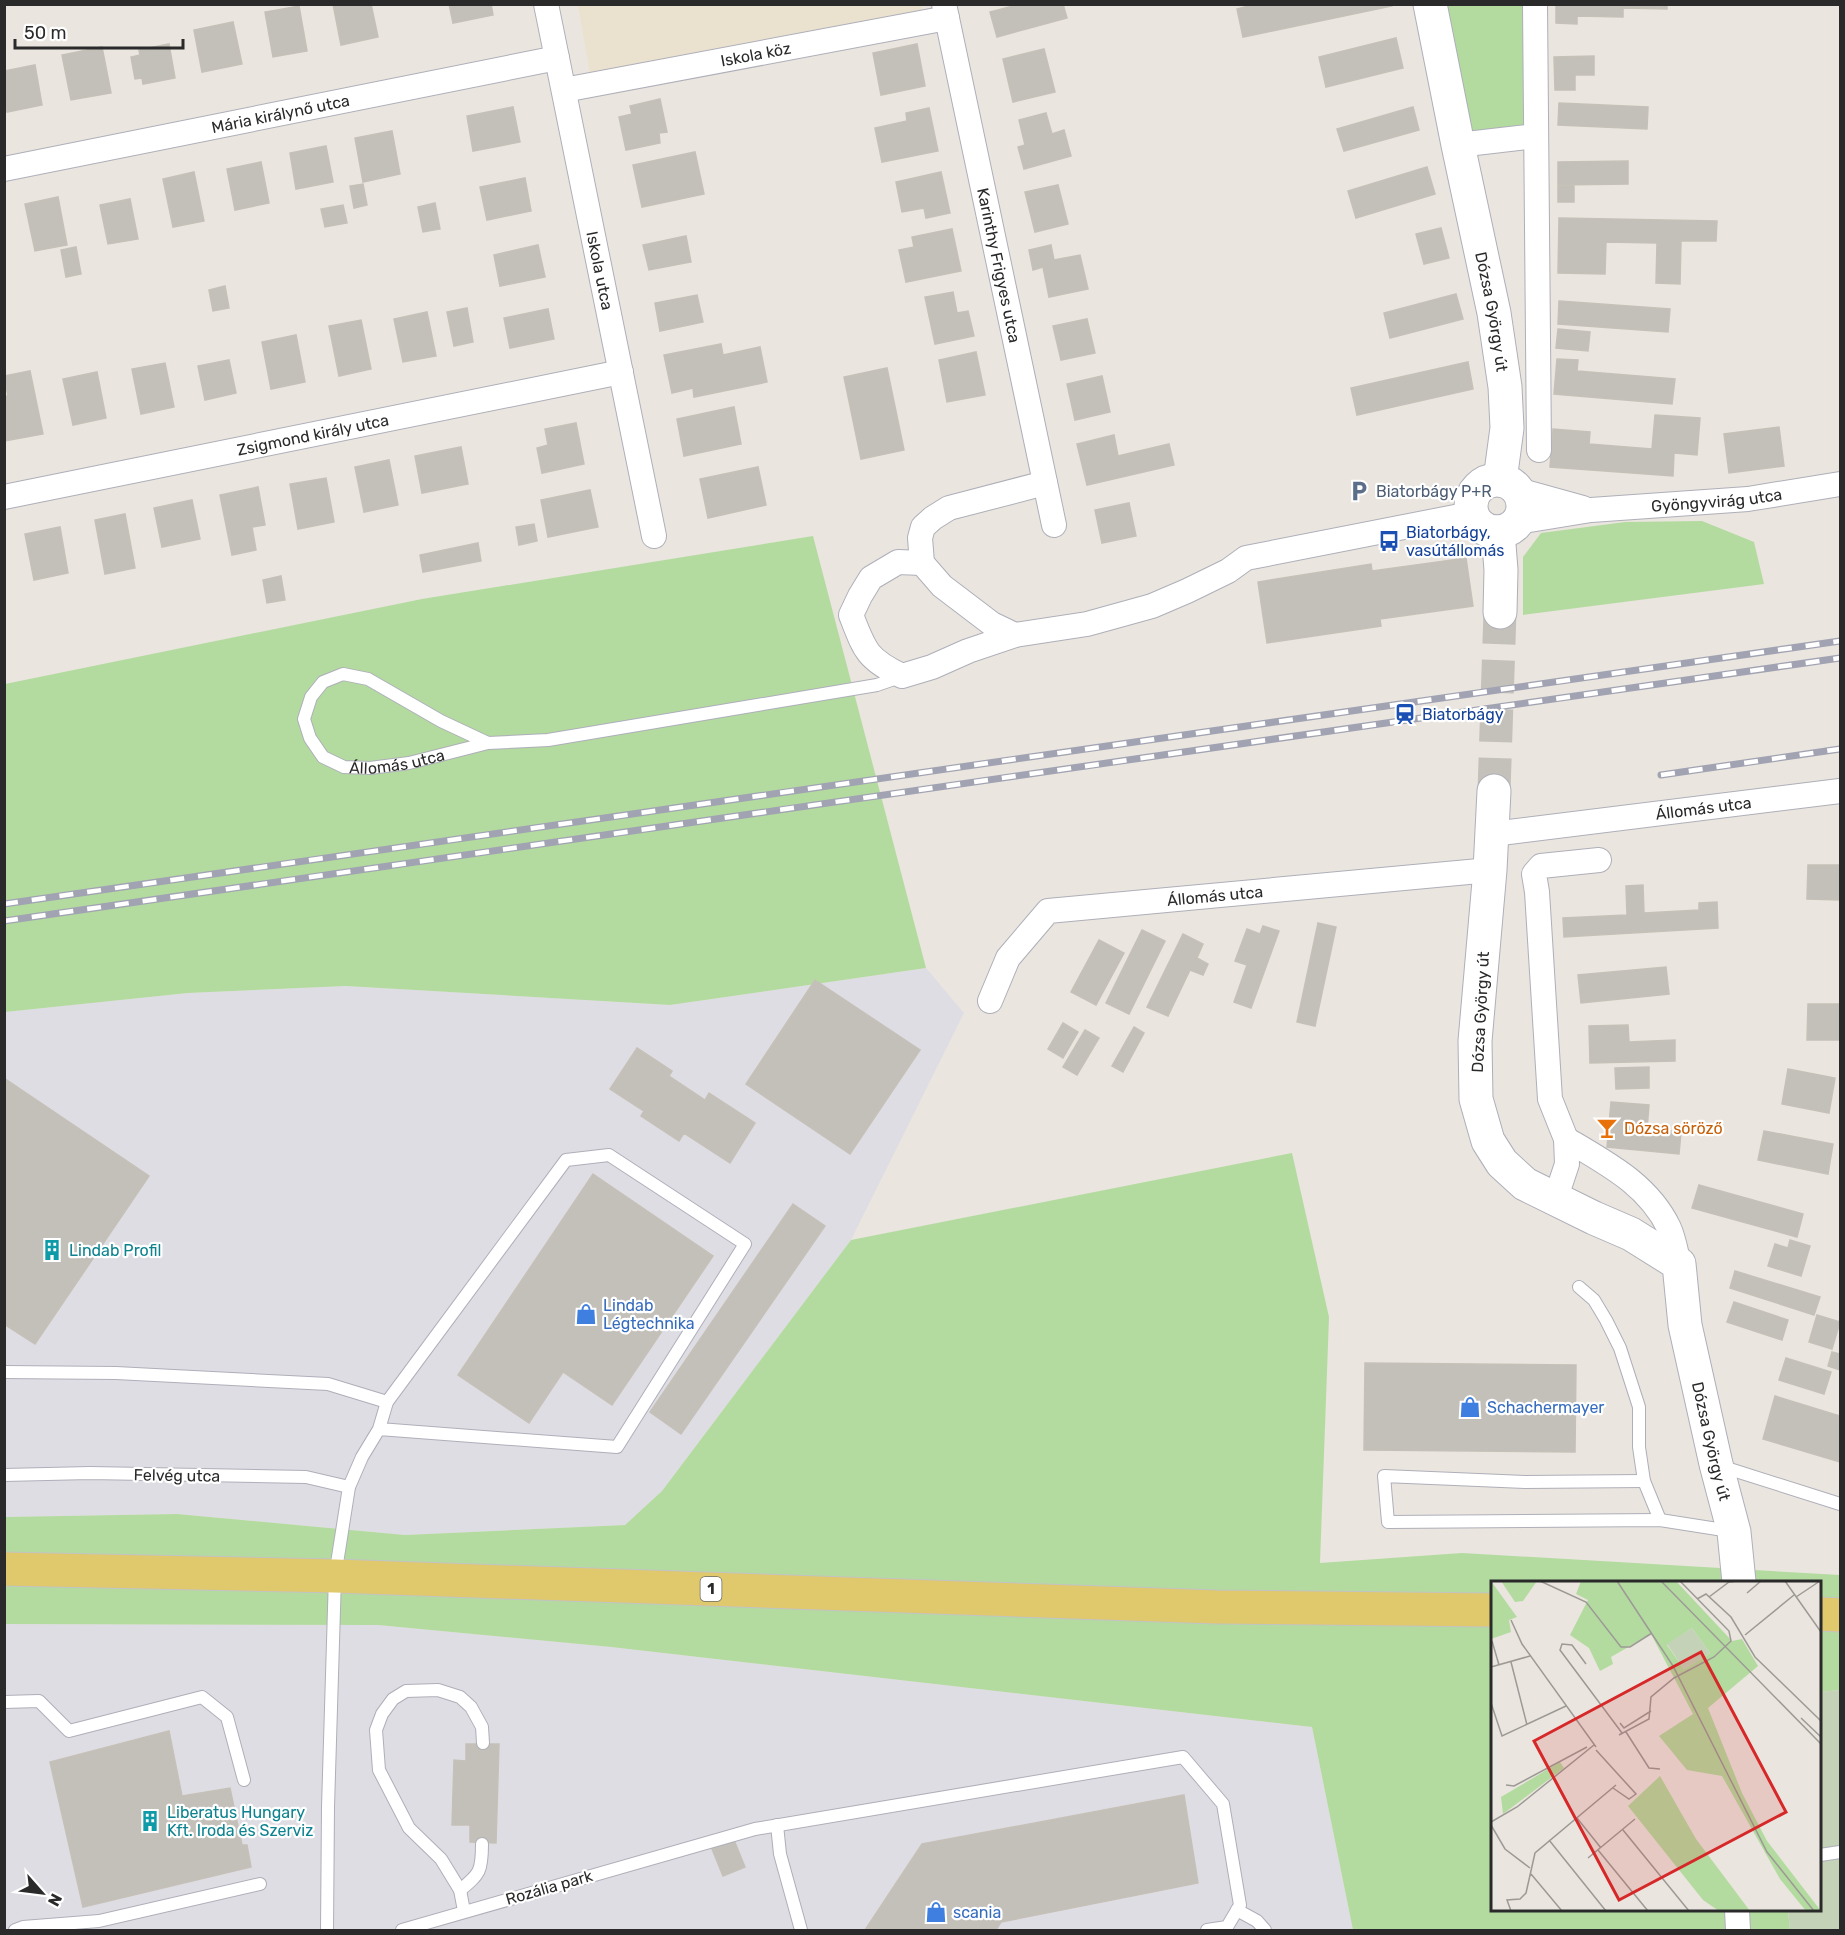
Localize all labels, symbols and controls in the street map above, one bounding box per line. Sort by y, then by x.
scale bar [15,12,183,50]
text: 50 m [24,22,67,44]
street label: Iskola köz [719,39,793,70]
street label: Mária királynő utca [210,91,351,137]
street label: Karinthy Frigyes utca [973,186,1024,345]
street label: Iskola utca [582,230,617,312]
street label: Dózsa György út [1471,250,1512,373]
street label: Zsigmond király utca [235,410,390,460]
parking icon: Biatorbágy P+R [1347,479,1371,503]
place label: Biatorbágy P+R [1376,482,1492,501]
street label: Gyöngyvirág utca [1651,485,1783,516]
place label: Biatorbágy, vasútállomás [1406,523,1504,560]
bus stop icon: Biatorbágy, vasútállomás [1377,529,1401,553]
station icon: Biatorbágy [1393,702,1417,726]
place label: Biatorbágy [1422,705,1504,724]
street label: Állomás utca [349,745,447,778]
street label: Állomás utca [1654,793,1752,824]
street label: Állomás utca [1166,882,1264,910]
street label: Dózsa György út [1468,951,1493,1073]
bar icon: Dózsa söröző [1595,1116,1619,1140]
place label: Dózsa söröző [1624,1119,1723,1138]
building icon: Lindab Profil [40,1238,64,1262]
place label: Lindab Profil [69,1241,161,1260]
place label: Lindab Légtechnika [603,1296,695,1333]
shop icon: Lindab Légtechnika [574,1302,598,1326]
street label: Dózsa György út [1688,1380,1734,1503]
shop icon: Schachermayer [1458,1395,1482,1419]
place label: Schachermayer [1487,1398,1604,1417]
street label: Felvég utca [134,1465,220,1486]
road number: 1 [700,1577,722,1601]
inset map [1491,1581,1821,1911]
place label: Liberatus Hungary Kft. Iroda és Szerviz [167,1803,313,1840]
building icon: Liberatus Hungary Kft. Iroda és Szerviz [138,1809,162,1833]
north arrow [12,1863,72,1923]
street label: Rozália park [503,1866,596,1909]
text: N [44,1890,66,1909]
shop icon: scania [924,1900,948,1924]
place label: scania [953,1903,1001,1922]

